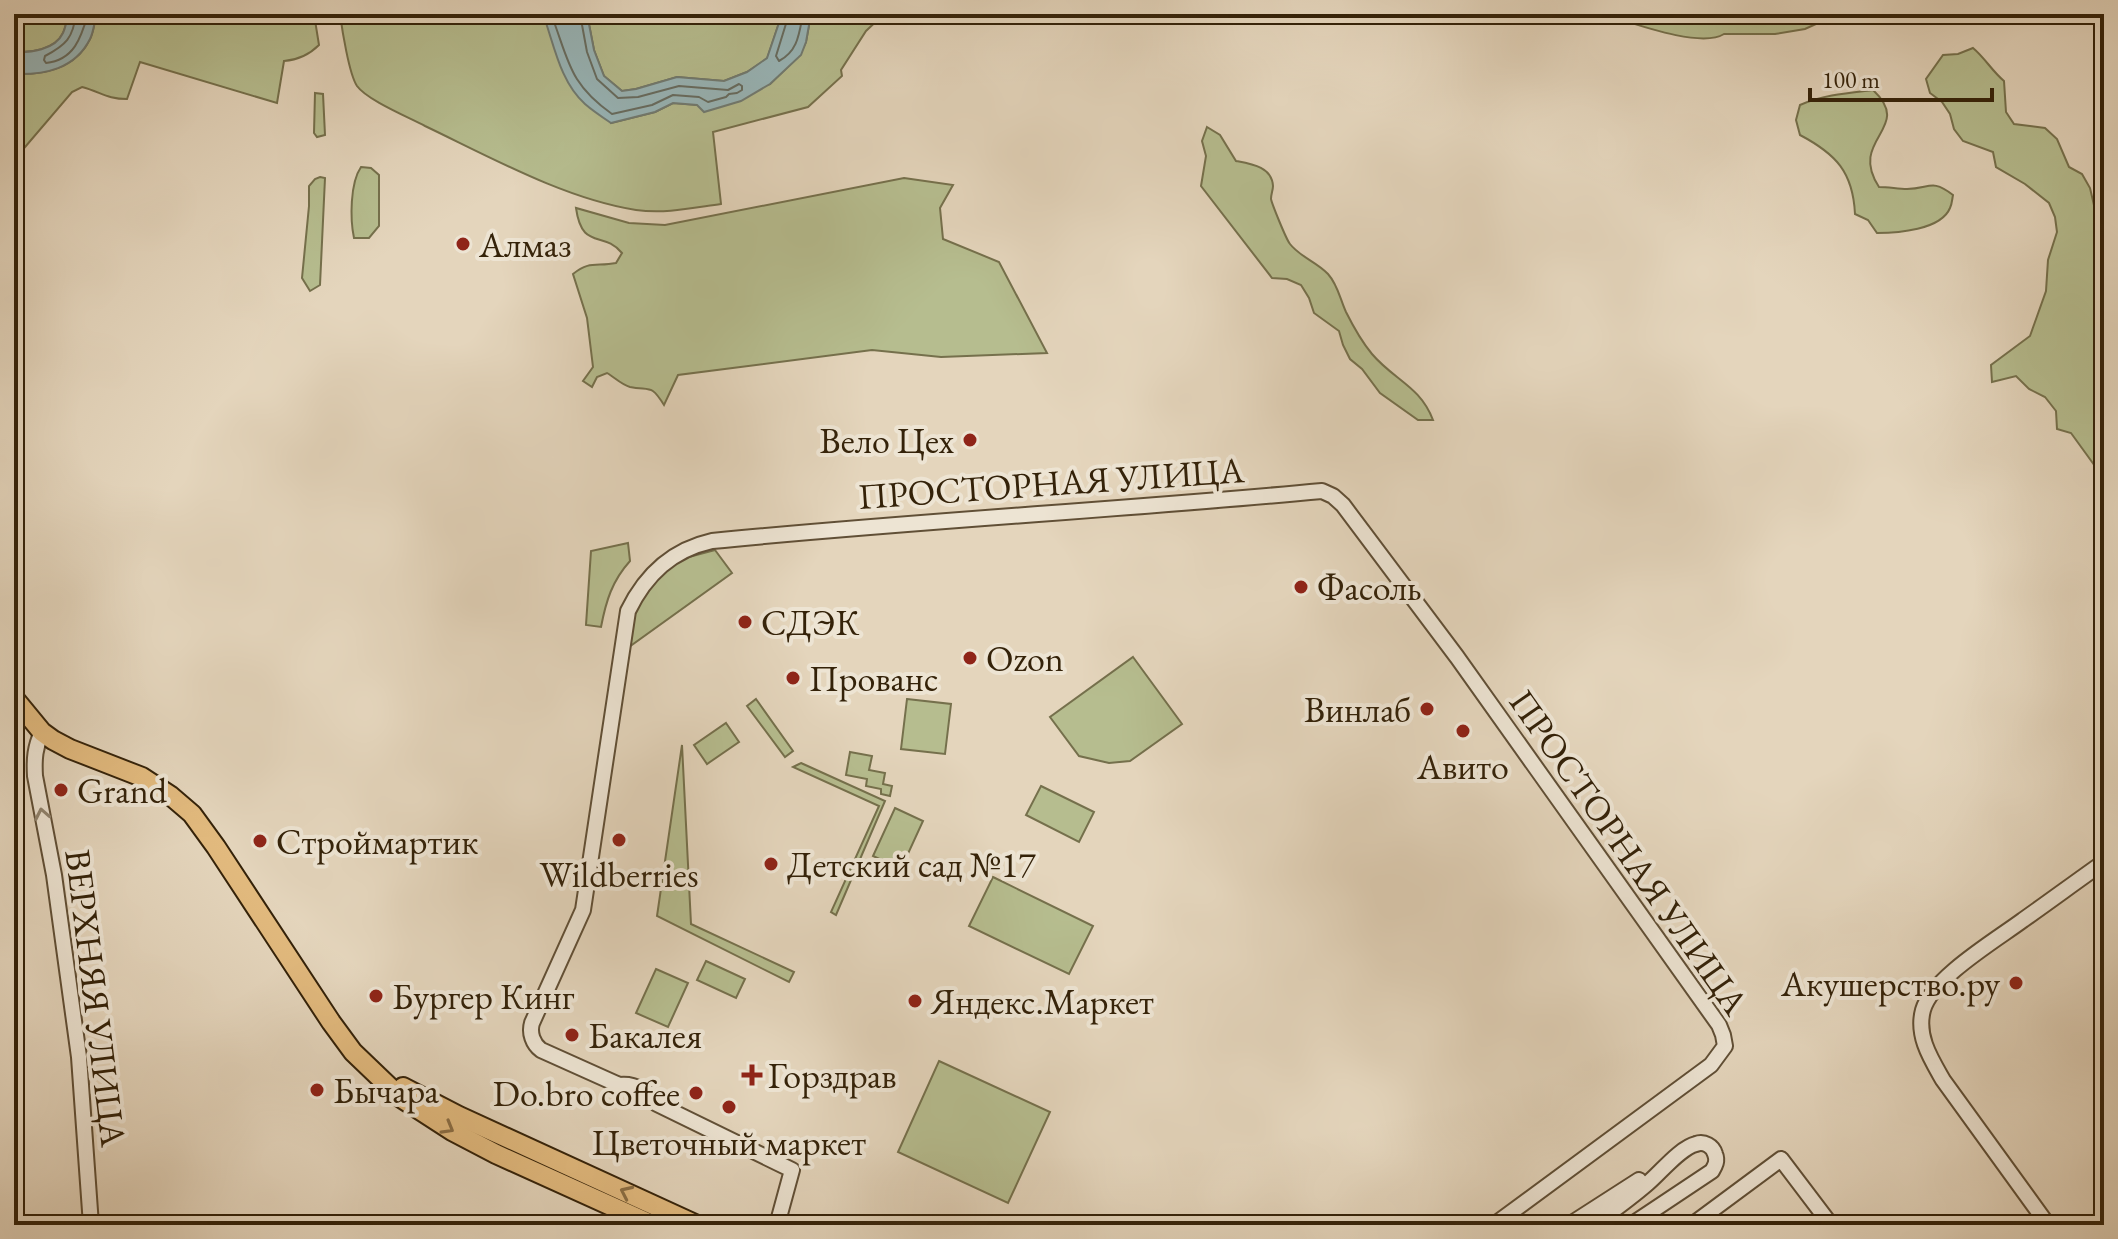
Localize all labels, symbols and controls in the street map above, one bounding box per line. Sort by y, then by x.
scale bar [1810,52,1992,102]
text: 100 m [1822,64,1880,95]
place label: Алмаз [478,221,571,268]
marker: Алмаз [454,235,472,253]
place label: Вело Цех [820,417,955,464]
marker: Вело Цех [961,431,979,449]
street label: ПРОСТОРНАЯ УЛИЦА [856,446,1247,520]
place label: Фасоль [1317,564,1422,611]
marker: Фасоль [1292,578,1310,596]
place label: СДЭК [761,599,859,646]
marker: СДЭК [736,613,754,631]
place label: Ozon [986,635,1064,682]
marker: Ozon [961,649,979,667]
place label: Прованс [809,655,938,702]
marker: Прованс [784,669,802,687]
street label: ПРОСТОРНАЯ УЛИЦА [1499,680,1760,1025]
place label: Винлаб [1304,686,1411,733]
marker: Винлаб [1418,700,1436,718]
marker: Авито [1454,722,1472,740]
place label: Авито [1416,743,1509,790]
place label: Grand [77,767,168,814]
marker: Grand [52,781,70,799]
one-way arrow [34,808,51,822]
place label: Строймартик [276,818,478,865]
marker: Wildberries [610,831,628,849]
marker: Строймартик [251,832,269,850]
place label: Детский сад №17 [787,841,1036,888]
street label: ВЕРХНЯЯ УЛИЦА [54,847,138,1150]
place label: Wildberries [539,851,699,898]
marker: Детский сад №17 [762,855,780,873]
place label: Акушерство.ру [1780,960,2000,1007]
place label: Бургер Кинг [392,973,575,1020]
marker: Акушерство.ру [2007,974,2025,992]
place label: Яндекс.Маркет [930,978,1154,1025]
marker: Бургер Кинг [367,987,385,1005]
marker: Яндекс.Маркет [906,992,924,1010]
place label: Бакалея [588,1012,702,1059]
marker: Бакалея [563,1026,581,1044]
place label: Горздрав [768,1052,897,1099]
marker: Горздрав [743,1066,761,1084]
place label: Бычара [333,1067,440,1114]
place label: Do.bro coffee [493,1070,680,1117]
marker: Бычара [308,1081,326,1099]
marker: Do.bro coffee [687,1084,705,1102]
marker: Цветочный маркет [720,1098,738,1116]
one-way arrow [439,1118,454,1134]
place label: Цветочный маркет [592,1119,866,1166]
one-way arrow [620,1186,634,1202]

